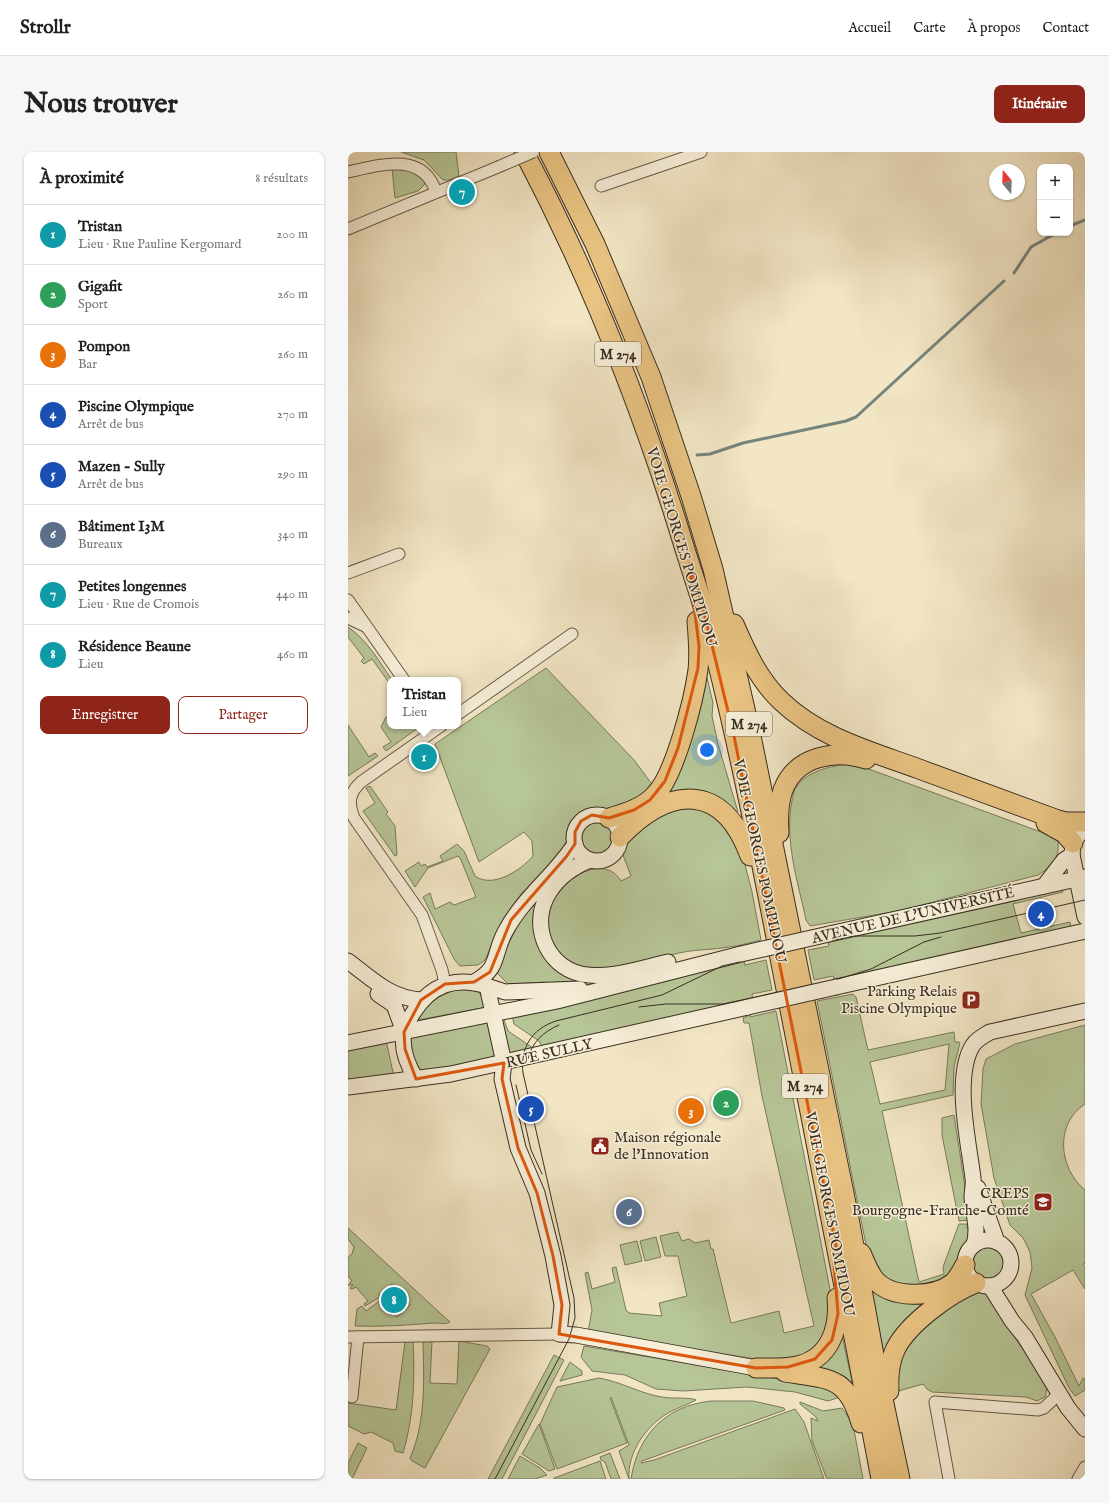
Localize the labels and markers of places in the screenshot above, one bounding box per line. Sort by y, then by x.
pin: 7 [449,177,475,207]
pin: 1 [411,742,437,772]
pin: 4 [1028,899,1054,929]
place label: Parking Relais Piscine Olympique [841,982,957,1018]
parking icon: Parking Relais Piscine Olympique [960,989,982,1011]
pin: 2 [713,1088,739,1118]
pin: 5 [518,1094,544,1124]
pin: 3 [678,1096,704,1126]
place label: Maison régionale de l'Innovation [614,1128,721,1164]
public building icon: Maison régionale de l'Innovation [589,1135,611,1157]
place label: CREPS Bourgogne-Franche-Comté [852,1184,1029,1220]
school or university icon: CREPS Bourgogne-Franche-Comté [1032,1191,1054,1213]
pin: 6 [616,1197,642,1227]
pin: 8 [381,1285,407,1315]

